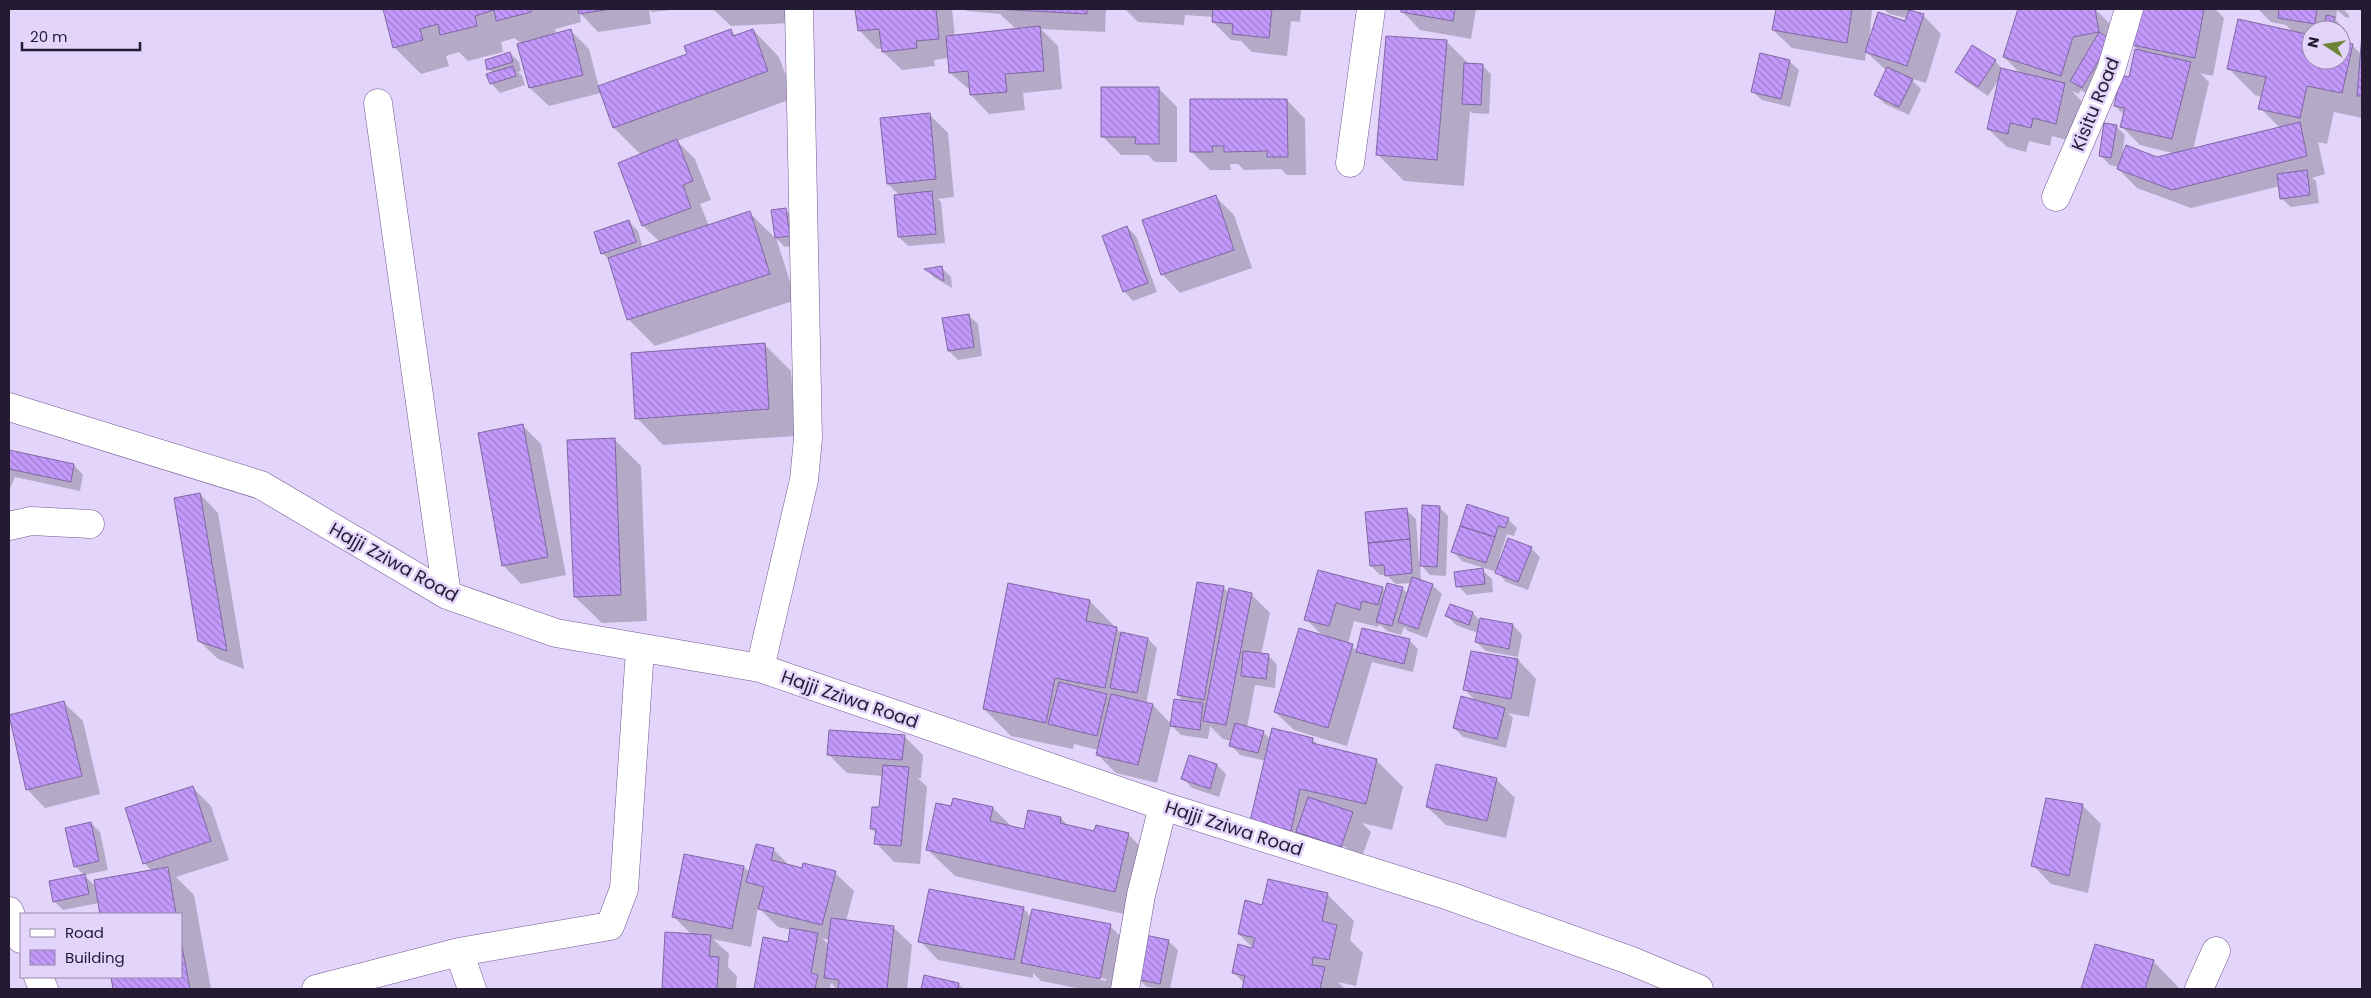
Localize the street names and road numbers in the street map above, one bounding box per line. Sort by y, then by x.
street label: Kisitu Road [2065,54,2125,154]
street label: Hajji Zziwa Road [325,516,463,608]
street label: Hajji Zziwa Road [778,664,922,734]
street label: Hajji Zziwa Road [1162,794,1306,862]

